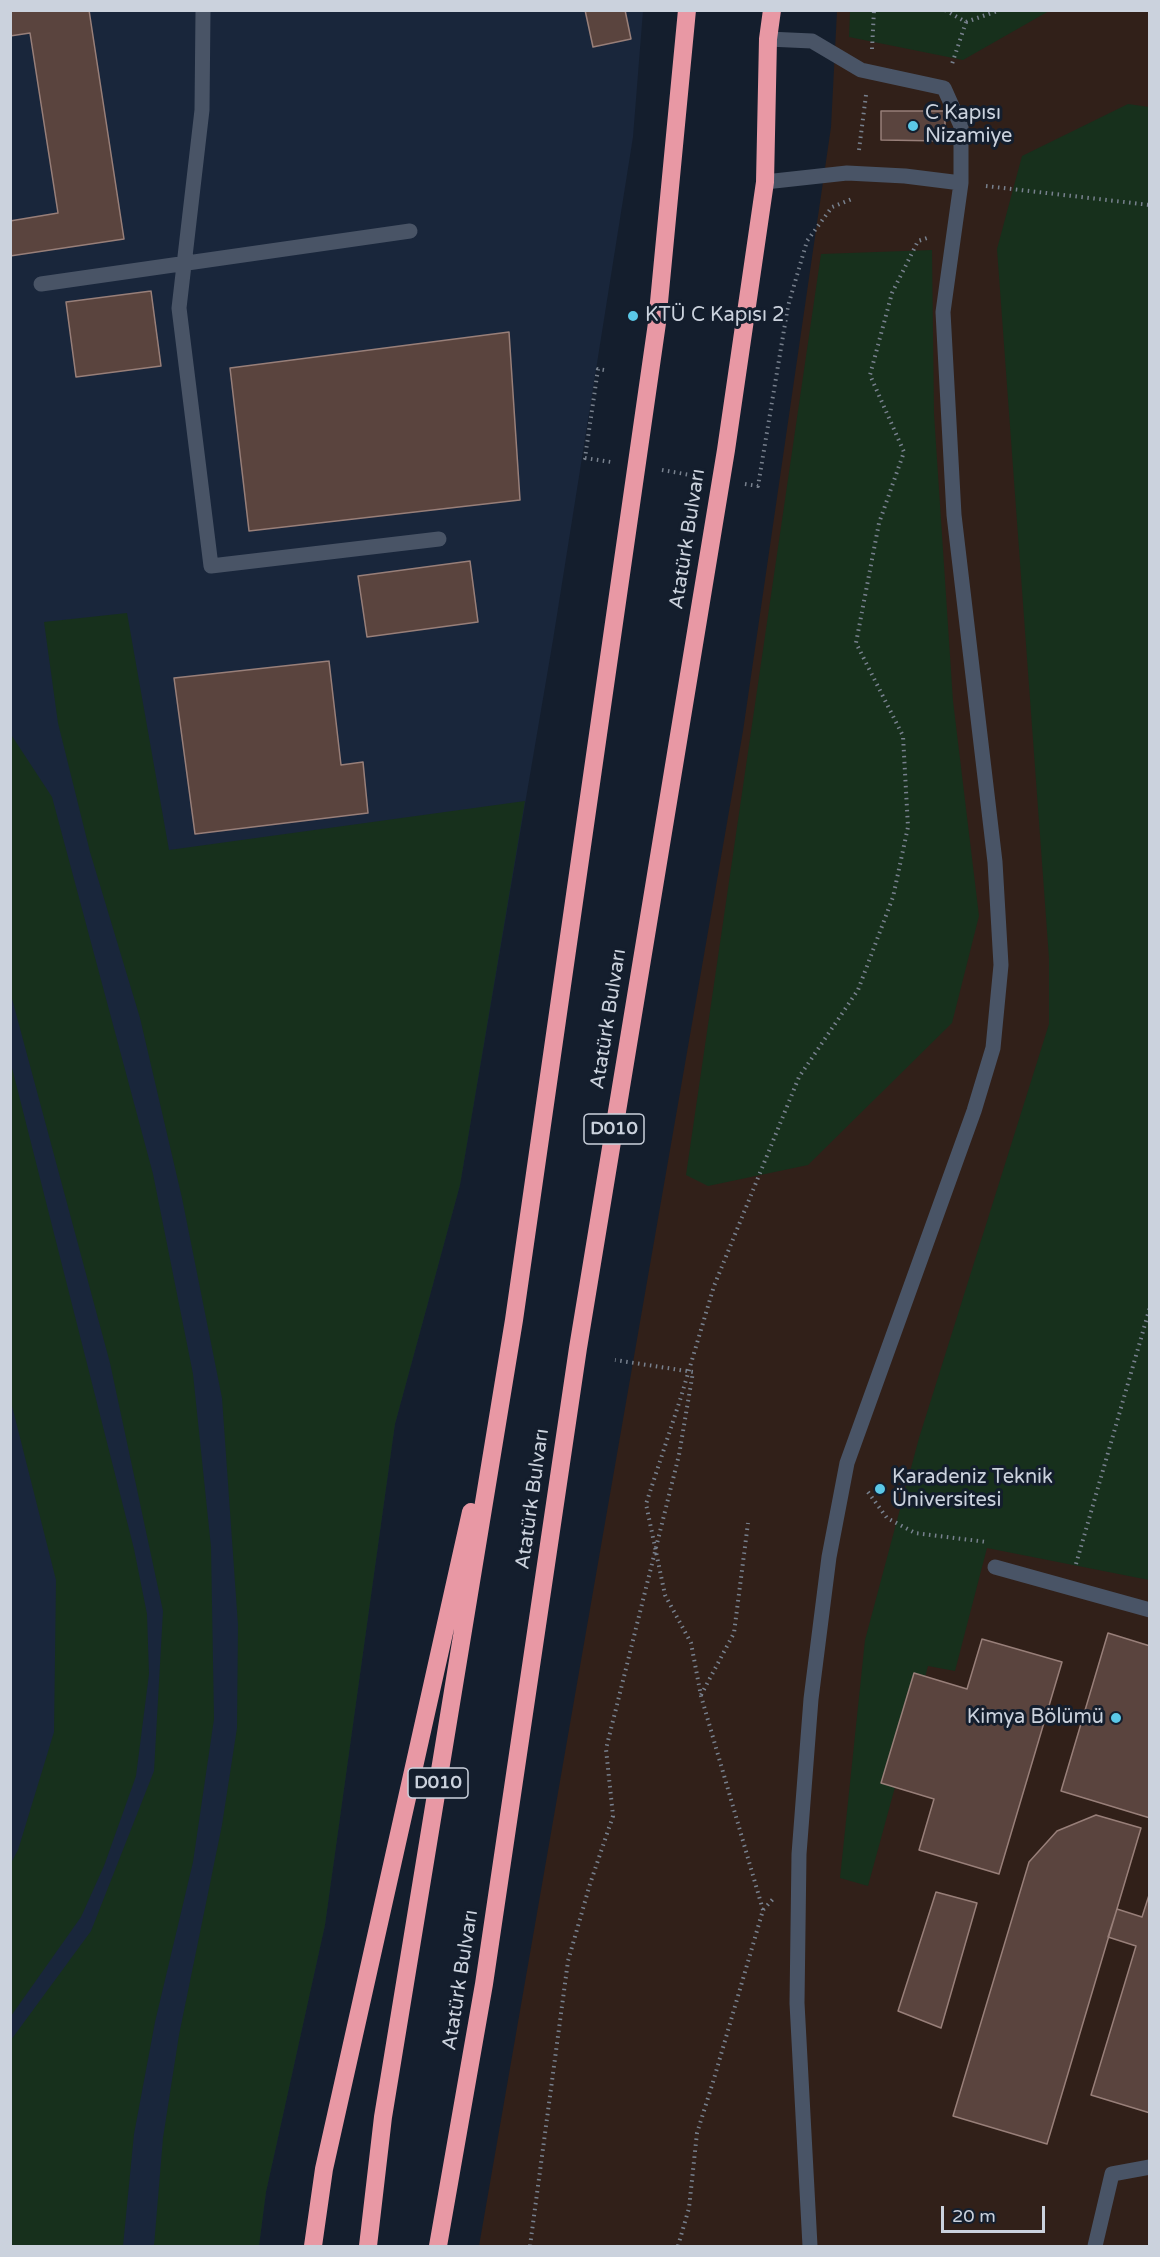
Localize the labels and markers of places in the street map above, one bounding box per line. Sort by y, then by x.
place label: C Kapısı Nizamiye [925,102,1012,149]
marker: C Kapısı Nizamiye [906,119,920,133]
place label: KTÜ C Kapısı 2 [645,304,785,328]
marker: KTÜ C Kapısı 2 [626,309,640,323]
place label: Karadeniz Teknik Üniversitesi [892,1466,1053,1513]
marker: Karadeniz Teknik Üniversitesi [873,1482,887,1496]
place label: Kimya Bölümü [967,1706,1104,1730]
marker: Kimya Bölümü [1109,1711,1123,1725]

